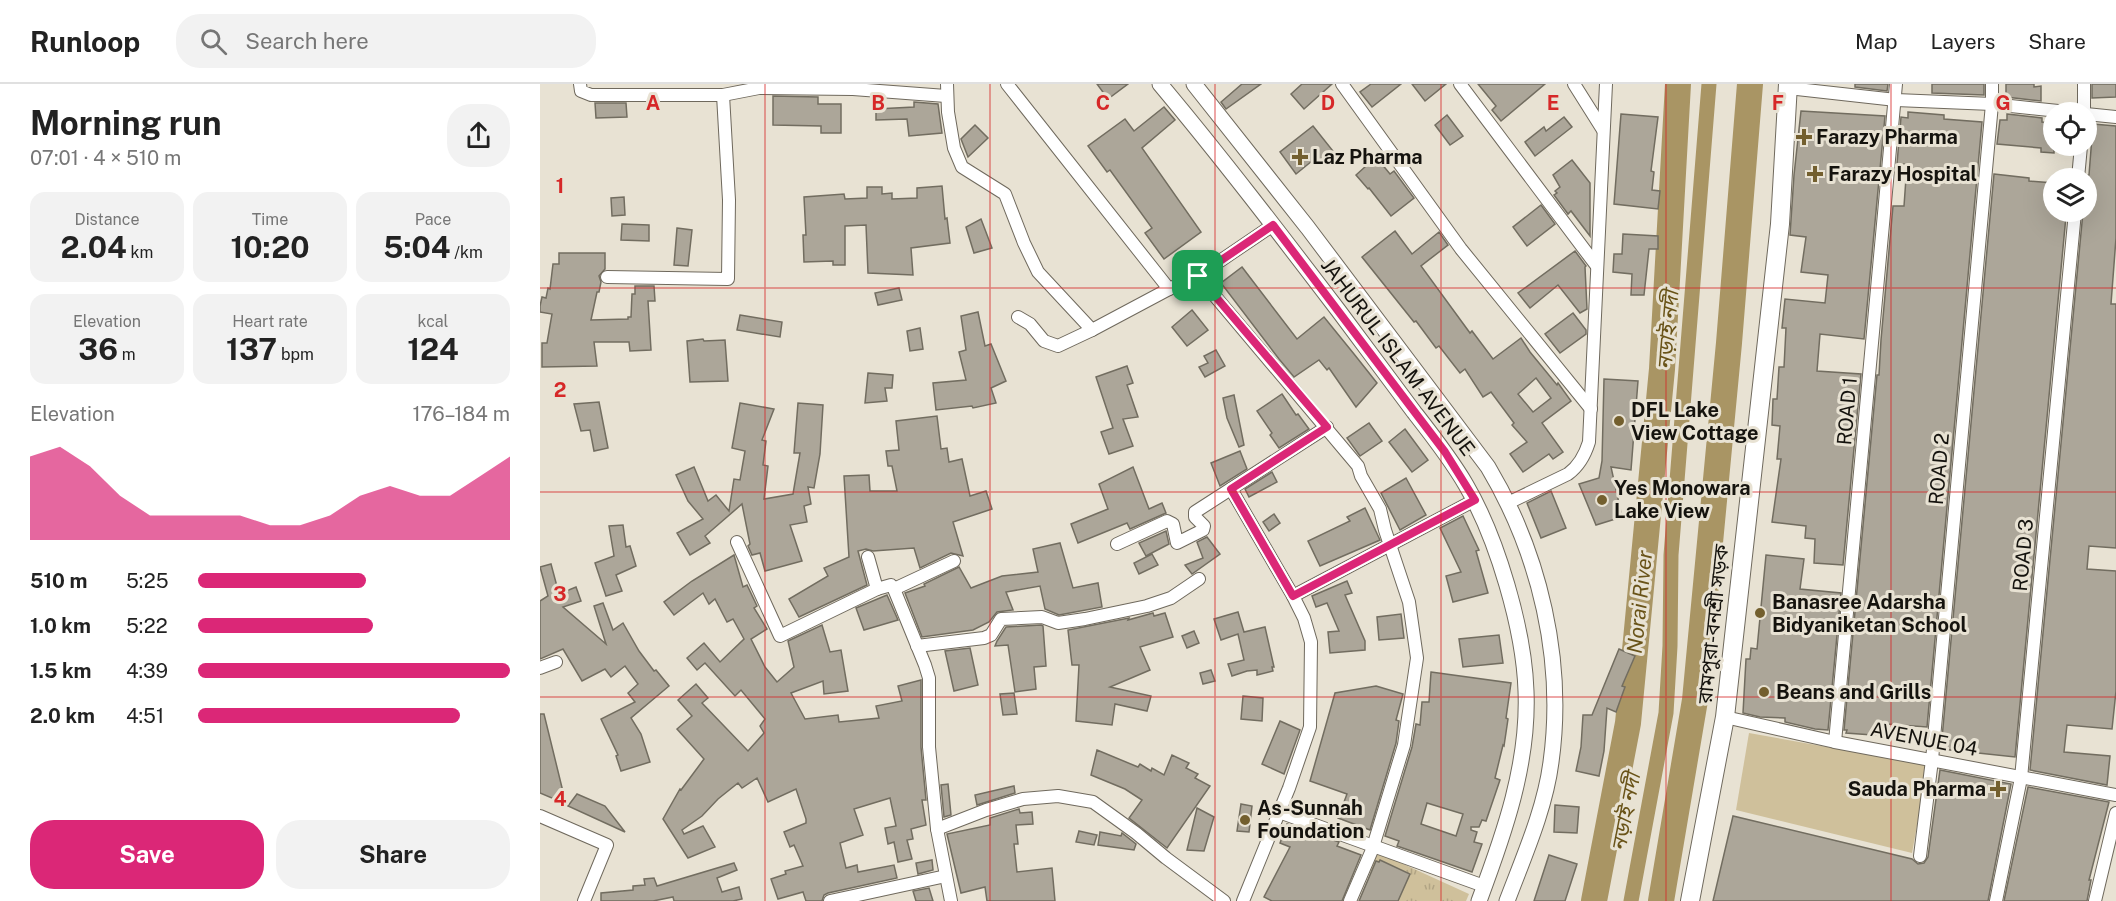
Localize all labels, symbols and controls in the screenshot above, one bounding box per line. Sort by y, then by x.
search box [176,14,596,68]
text: Runloop [30,25,140,58]
icon: search [197,25,230,58]
text: Search here [245,28,369,54]
text: Map [1855,29,1898,54]
text: Layers [1931,29,1995,54]
text: Share [2028,29,2086,54]
text: A [646,91,660,115]
text: B [871,91,885,115]
text: C [1096,91,1110,115]
text: D [1321,91,1335,115]
text: E [1547,91,1559,115]
text: F [1772,91,1784,115]
text: G [1995,91,2011,115]
map controls [2043,102,2097,222]
button: locate [2043,102,2097,156]
text: Morning run [30,104,222,142]
button: share [447,104,510,167]
place label: Farazy Pharma [1816,125,1958,149]
marker: Farazy Pharma [1797,130,1811,144]
place label: Laz Pharma [1312,145,1423,169]
text: 07:01 · 4 × 510 m [30,146,181,170]
marker: Laz Pharma [1293,150,1307,164]
place label: Farazy Hospital [1828,162,1977,186]
marker: Farazy Hospital [1806,165,1824,183]
button: layers [2043,168,2097,222]
text: 1 [556,174,564,198]
text: Distance [75,210,139,229]
text: Time [252,210,288,229]
text: Pace [415,210,451,229]
text: 2.04 [61,229,127,265]
text: 10:20 [230,229,310,265]
text: 5:04 [383,229,450,265]
text: km [127,243,153,262]
text: /km [450,243,483,262]
pin [1172,250,1223,301]
street label: JAHURUL ISLAM AVENUE [1316,254,1480,460]
icon: arrive [1181,259,1214,292]
water label: নড়াই নদী [1652,285,1684,371]
text: Elevation [73,312,141,331]
text: Heart rate [232,312,308,331]
text: kcal [418,312,448,331]
text: 36 [78,331,118,367]
text: 137 [226,331,277,367]
text: 124 [407,331,459,367]
text: m [118,345,136,364]
text: bpm [277,345,314,364]
street label: ROAD 1 [1832,376,1862,446]
text: 2 [554,378,566,402]
place label: DFL Lake View Cottage [1631,398,1759,445]
text: Elevation [30,402,115,426]
text: 176–184 m [412,402,510,426]
marker: DFL Lake View Cottage [1612,414,1626,428]
street label: ROAD 2 [1924,432,1954,506]
place label: Yes Monowara Lake View [1614,476,1751,523]
marker: Yes Monowara Lake View [1595,493,1609,507]
street label: ROAD 3 [2008,518,2038,592]
street label: রামপুরা-বনশ্রী সড়ক [1693,542,1733,706]
water label: Norai River [1622,548,1657,655]
text: 510 m [30,569,87,593]
text: 5:25 [126,569,168,593]
text: 3 [553,582,567,606]
place label: Banasree Adarsha Bidyaniketan School [1772,590,1967,637]
marker: Banasree Adarsha Bidyaniketan School [1753,606,1767,620]
text: 1.0 km [30,614,91,638]
text: 5:22 [126,614,168,638]
text: 1.5 km [30,659,91,683]
text: 4:39 [126,659,168,683]
place label: Beans and Grills [1776,680,1931,704]
marker: Beans and Grills [1757,685,1771,699]
text: 2.0 km [30,704,95,728]
text: 4:51 [126,704,164,728]
street label: AVENUE 04 [1868,717,1980,761]
water label: নড়াই নদী [1606,766,1646,853]
place label: Sauda Pharma [1847,777,1986,801]
marker: Sauda Pharma [1991,782,2005,796]
text: 4 [553,787,567,811]
place label: As-Sunnah Foundation [1257,796,1364,843]
marker: As-Sunnah Foundation [1238,813,1252,827]
button: Save [30,820,264,889]
button: Share [276,820,510,889]

